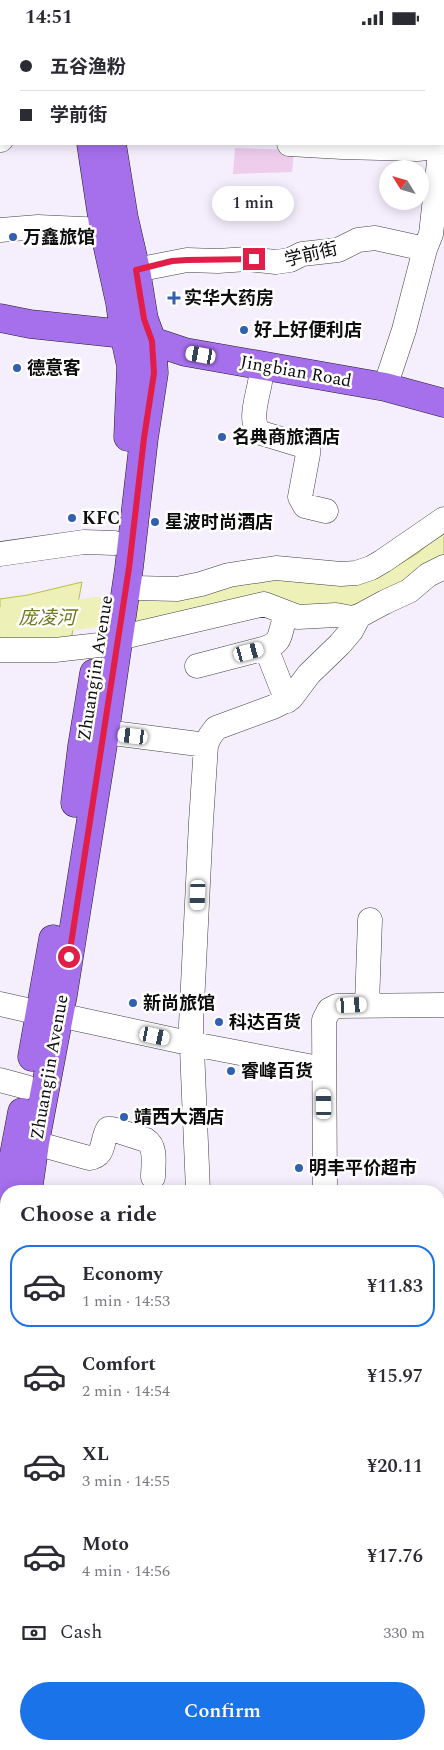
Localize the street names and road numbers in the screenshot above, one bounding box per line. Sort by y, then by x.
street label: 学前街 [282,235,340,274]
street label: Jingbian Road [238,348,354,395]
street label: Zhuangjin Avenue [71,593,120,743]
street label: Zhuangjin Avenue [23,992,76,1142]

